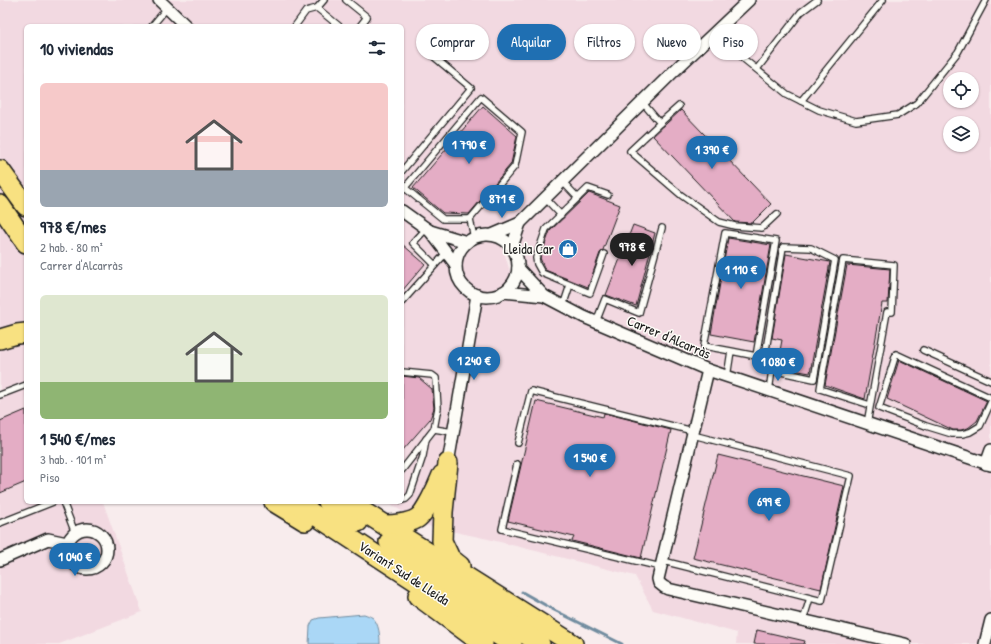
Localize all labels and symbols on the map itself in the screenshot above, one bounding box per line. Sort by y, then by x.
pin: 1 790 € [432,131,506,165]
pin: 1 390 € [675,136,749,170]
pin: 871 € [474,185,530,219]
pin: 978 € [604,233,660,267]
shop icon: Lleida Car [557,238,579,260]
place label: Lleida Car [504,239,555,258]
pin: 1 110 € [704,256,778,290]
street label: Carrer d'Alcarràs [625,310,714,363]
pin: 1 240 € [437,347,511,381]
pin: 1 080 € [741,348,815,382]
pin: 1 540 € [553,444,627,478]
pin: 699 € [741,488,797,522]
street label: Variant Sud de Lleida [355,536,454,609]
pin: 1 040 € [38,543,112,577]

